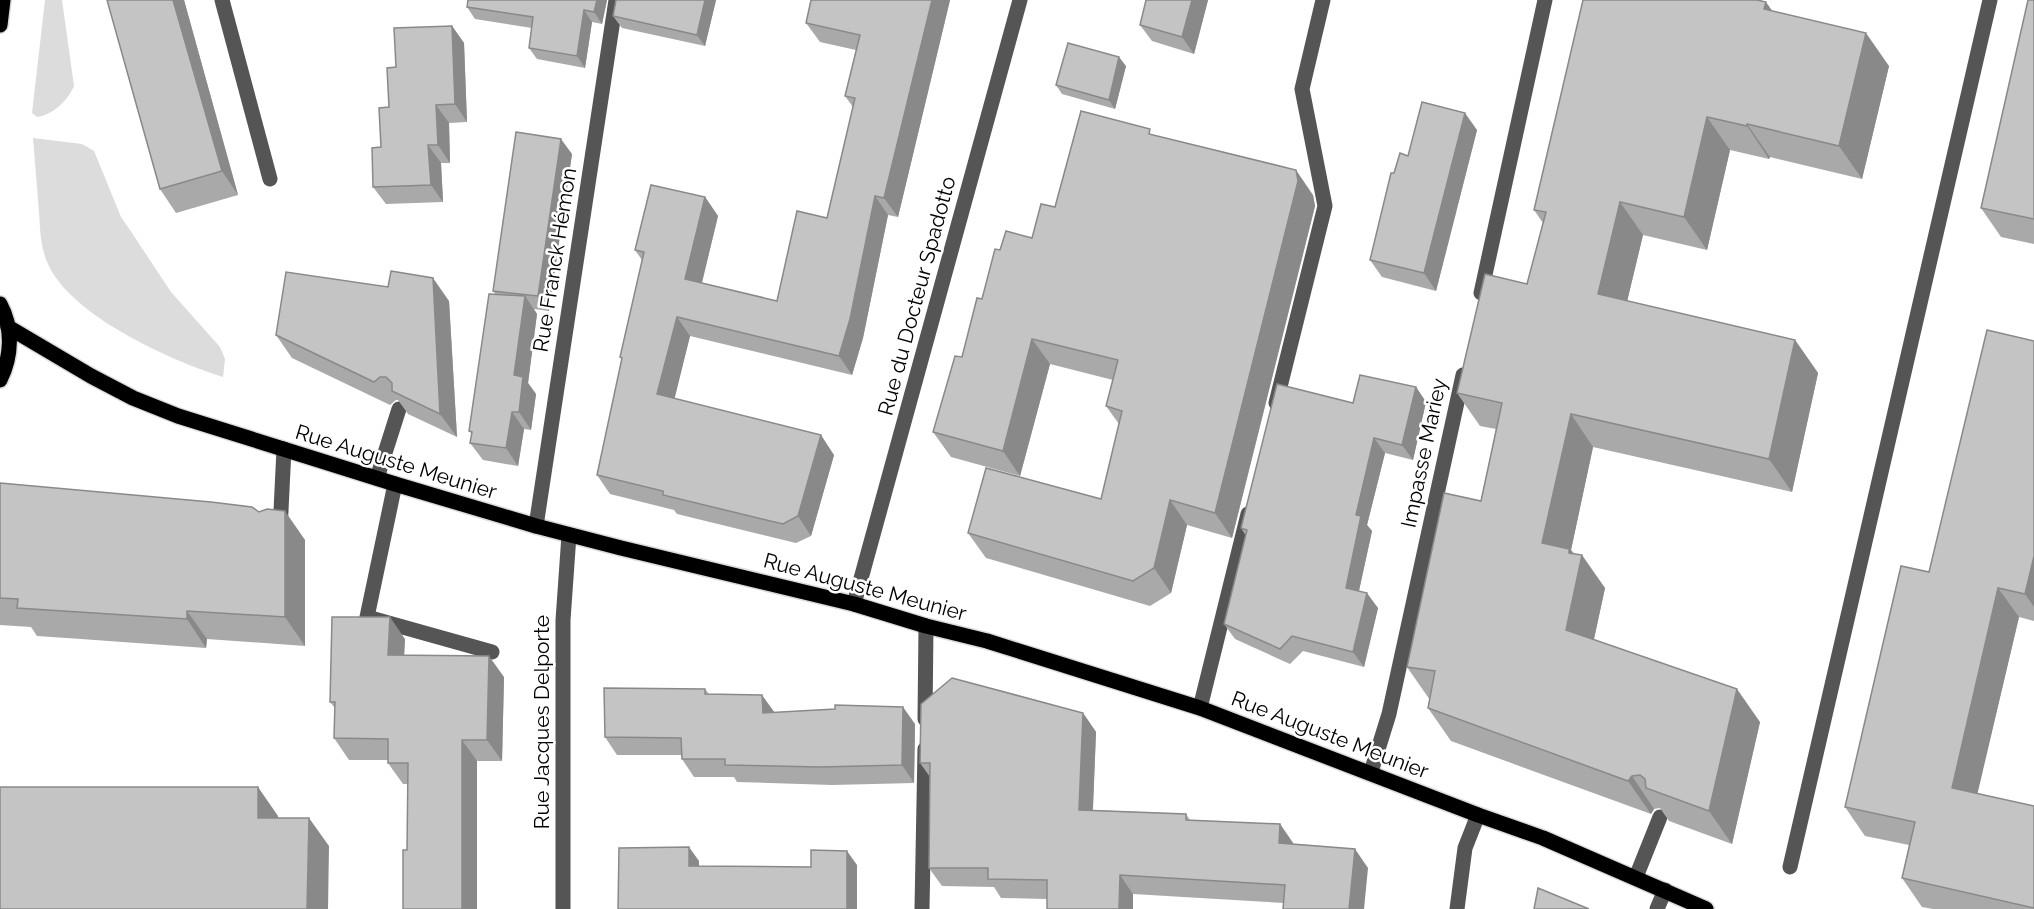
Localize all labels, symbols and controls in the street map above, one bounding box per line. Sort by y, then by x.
street label: Rue Franck Hémon [528,166,581,354]
street label: Rue du Docteur Spadotto [873,174,960,418]
street label: Impasse Mariey [1395,376,1452,530]
street label: Rue Auguste Meunier [292,419,500,504]
street label: Rue Auguste Meunier [761,547,970,626]
street label: Rue Jacques Delporte [529,615,554,829]
street label: Rue Auguste Meunier [1228,685,1433,784]

